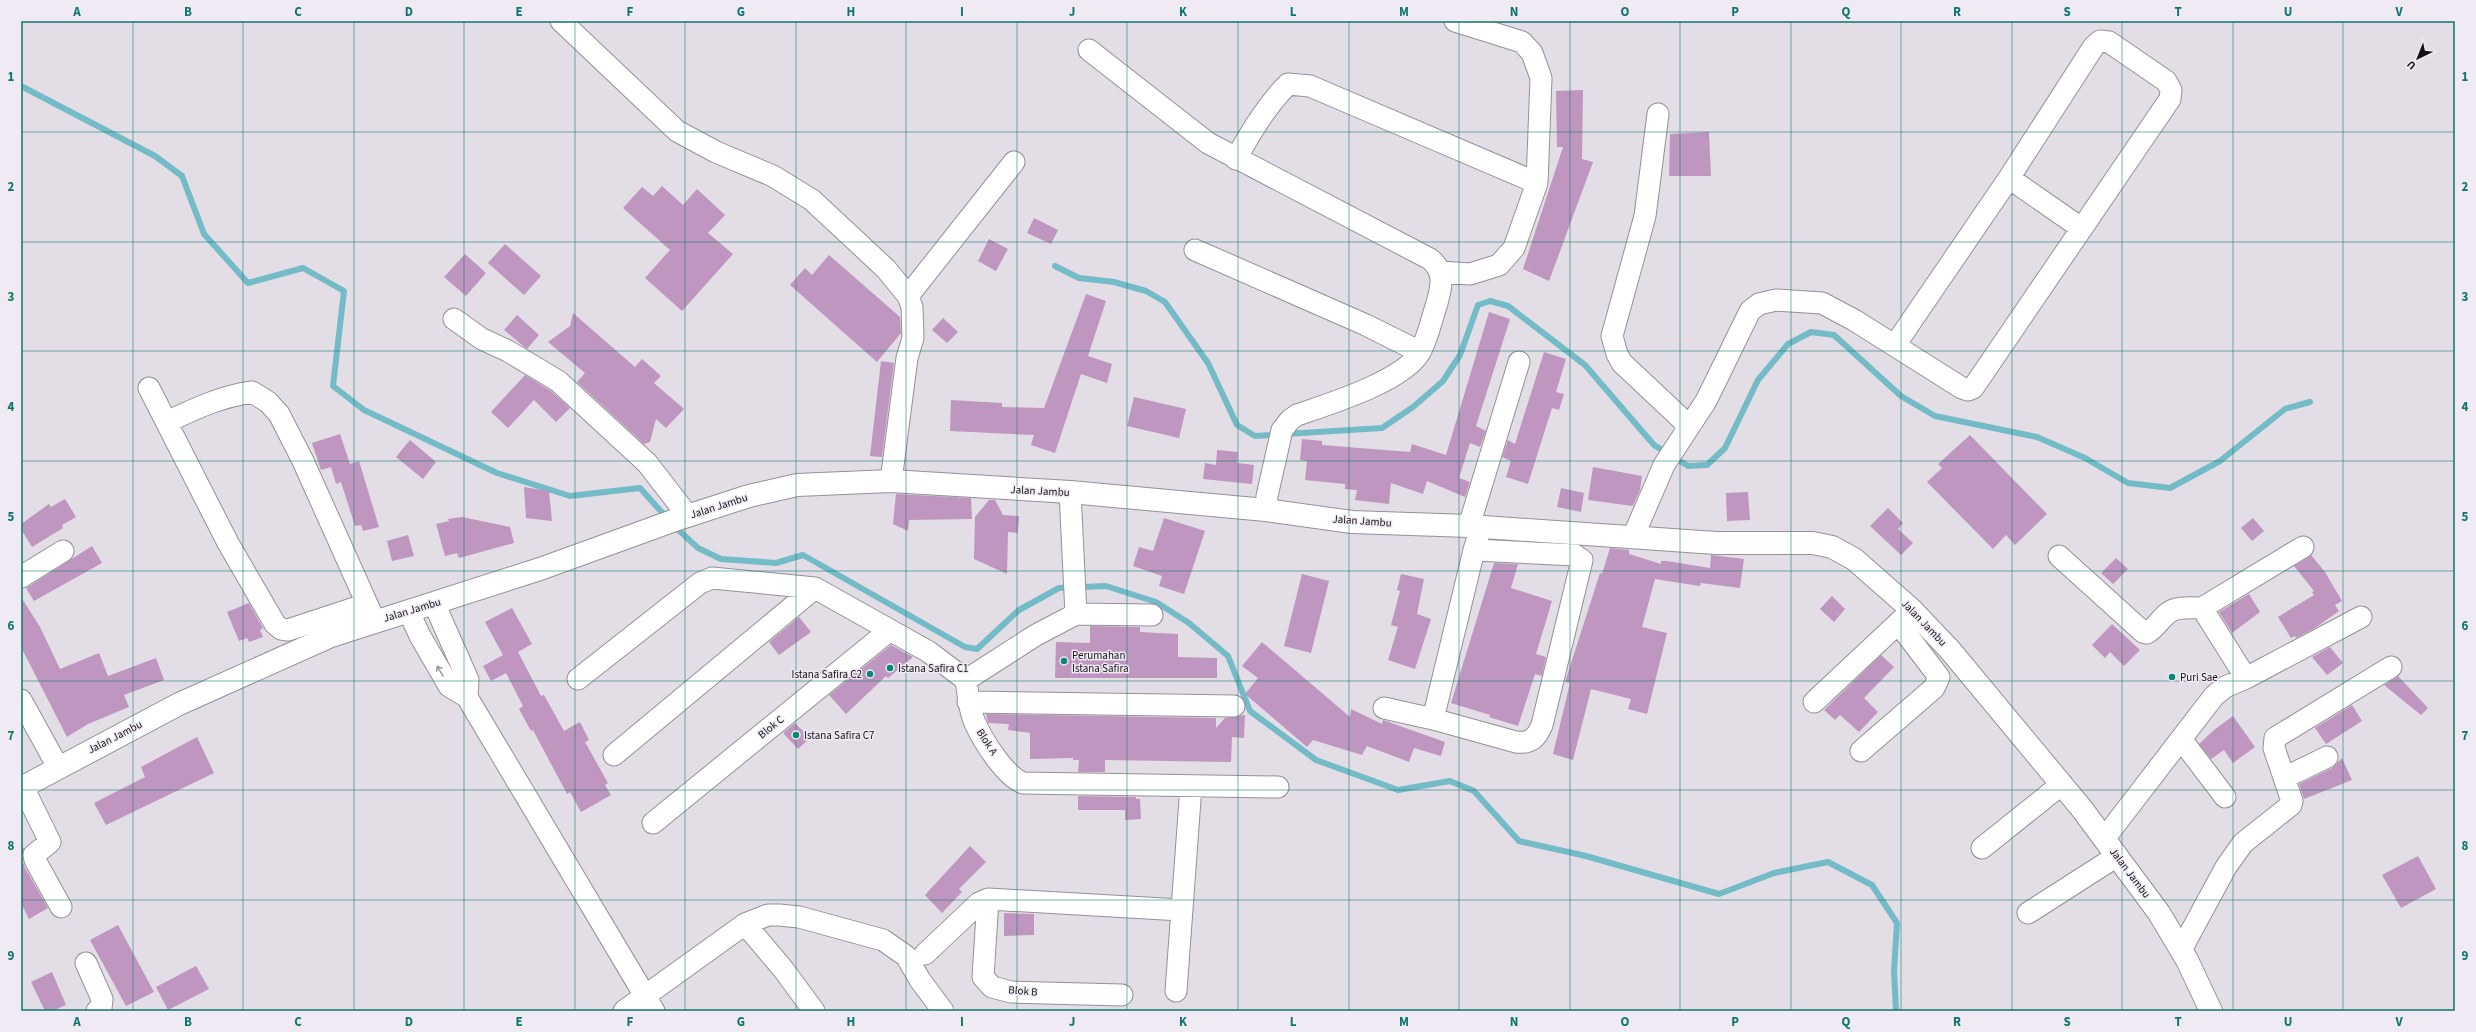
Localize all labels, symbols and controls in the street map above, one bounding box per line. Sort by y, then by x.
text: A [72,3,81,21]
text: B [184,3,192,21]
text: C [294,3,302,21]
text: D [405,3,413,21]
text: E [515,3,523,21]
text: F [627,3,634,21]
text: G [737,3,745,21]
text: H [847,3,855,21]
text: I [960,3,964,21]
text: J [1069,3,1075,21]
text: K [1179,3,1188,21]
text: L [1290,3,1297,21]
text: M [1399,3,1409,21]
text: N [1510,3,1518,21]
text: O [1621,3,1630,21]
text: P [1731,3,1739,21]
text: Q [1842,3,1851,21]
text: R [1953,3,1961,21]
text: S [2063,3,2071,21]
text: T [2174,3,2182,21]
text: U [2284,3,2292,21]
text: V [2394,3,2403,21]
north arrow [2398,38,2438,78]
text: U [2404,57,2419,73]
text: 1 [8,68,15,86]
text: 1 [2462,68,2469,86]
text: 2 [8,178,15,196]
text: 2 [2462,178,2469,196]
text: 3 [8,288,15,306]
text: 3 [2462,288,2469,306]
text: 4 [8,398,15,416]
text: 4 [2462,398,2469,416]
street label: Jalan Jambu [1010,482,1070,500]
street label: Jalan Jambu [688,490,750,522]
text: 5 [8,508,15,526]
text: 5 [2462,508,2469,526]
street label: Jalan Jambu [1332,511,1392,531]
street label: Jalan Jambu [381,594,443,626]
street label: Jalan Jambu [1898,596,1950,650]
text: 6 [8,617,15,635]
text: 6 [2462,617,2469,635]
place label: Perumahan Istana Safira [1072,648,1129,676]
marker: Perumahan Istana Safira [1059,656,1069,666]
place label: Istana Safira C1 [898,661,968,676]
marker: Istana Safira C1 [885,663,895,673]
one-way arrow [435,665,443,677]
place label: Istana Safira C2 [792,667,862,682]
marker: Istana Safira C2 [865,669,875,679]
place label: Puri Sae [2180,670,2218,685]
marker: Puri Sae [2167,672,2177,682]
street label: Blok C [755,712,787,742]
street label: Jalan Jambu [85,717,145,757]
street label: Blok A [973,726,1001,758]
text: 7 [8,727,15,745]
text: 7 [2462,727,2469,745]
place label: Istana Safira C7 [804,728,874,743]
marker: Istana Safira C7 [791,730,801,740]
text: 8 [8,837,15,855]
text: 8 [2462,837,2469,855]
street label: Jalan Jambu [2106,845,2154,901]
text: 9 [8,947,15,965]
text: 9 [2462,947,2469,965]
street label: Blok B [1008,982,1039,1000]
text: A [72,1013,81,1031]
text: B [184,1013,192,1031]
text: C [294,1013,302,1031]
text: D [405,1013,413,1031]
text: E [515,1013,523,1031]
text: F [627,1013,634,1031]
text: G [737,1013,745,1031]
text: H [847,1013,855,1031]
text: I [960,1013,964,1031]
text: J [1069,1013,1075,1031]
text: K [1179,1013,1188,1031]
text: L [1290,1013,1297,1031]
text: M [1399,1013,1409,1031]
text: N [1510,1013,1518,1031]
text: O [1621,1013,1630,1031]
text: P [1731,1013,1739,1031]
text: Q [1842,1013,1851,1031]
text: R [1953,1013,1961,1031]
text: S [2063,1013,2071,1031]
text: T [2174,1013,2182,1031]
text: U [2284,1013,2292,1031]
text: V [2394,1013,2403,1031]

